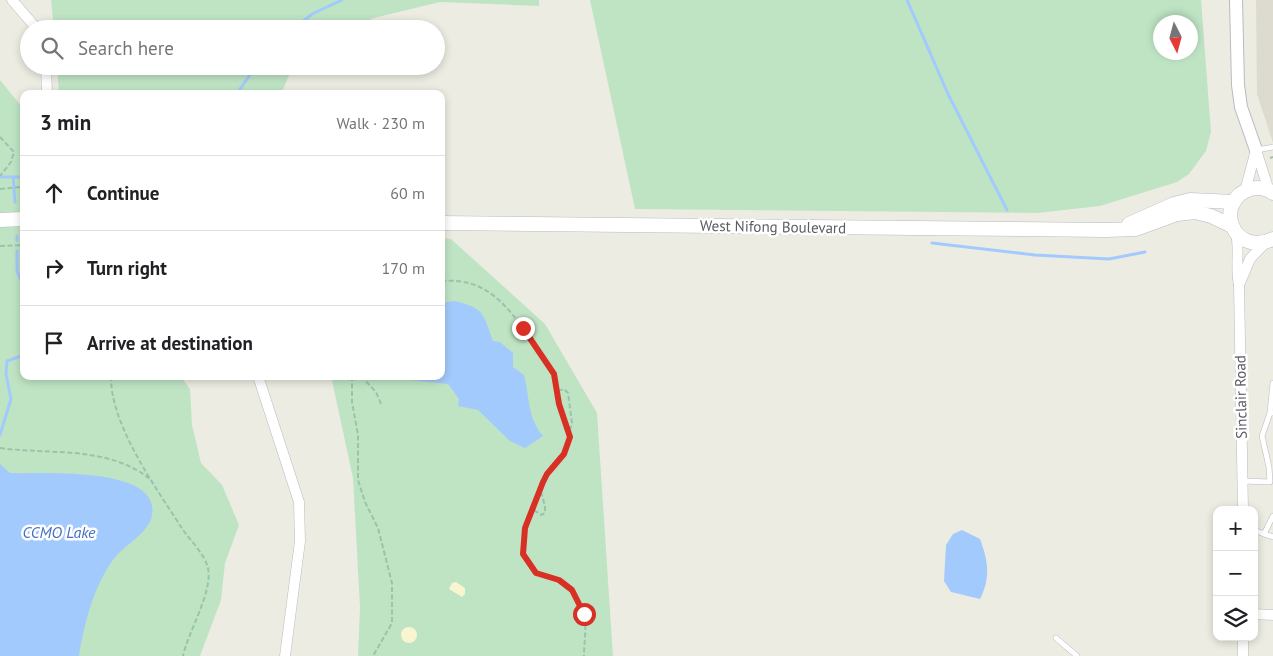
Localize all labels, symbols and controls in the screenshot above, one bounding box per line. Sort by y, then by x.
north arrow [1153,15,1198,60]
search box [20,20,445,75]
icon: search [38,34,66,62]
text: Search here [78,36,174,60]
text: 3 min [40,109,91,136]
text: Walk · 230 m [336,113,425,133]
icon: ahead [40,179,68,207]
text: Continue [87,181,159,205]
text: 60 m [390,183,425,203]
street label: West Nifong Boulevard [700,216,846,237]
icon: right [40,254,68,282]
text: Turn right [87,256,167,280]
text: 170 m [382,258,425,278]
route end [512,317,535,340]
icon: arrive [40,329,68,357]
text: Arrive at destination [87,331,253,355]
street label: Sinclair Road [1230,355,1251,439]
map controls [1213,506,1258,641]
button: + [1213,506,1258,551]
water label: CCMO Lake [22,522,96,542]
button: − [1213,551,1258,596]
button: layers [1213,596,1258,641]
route start [573,603,596,626]

